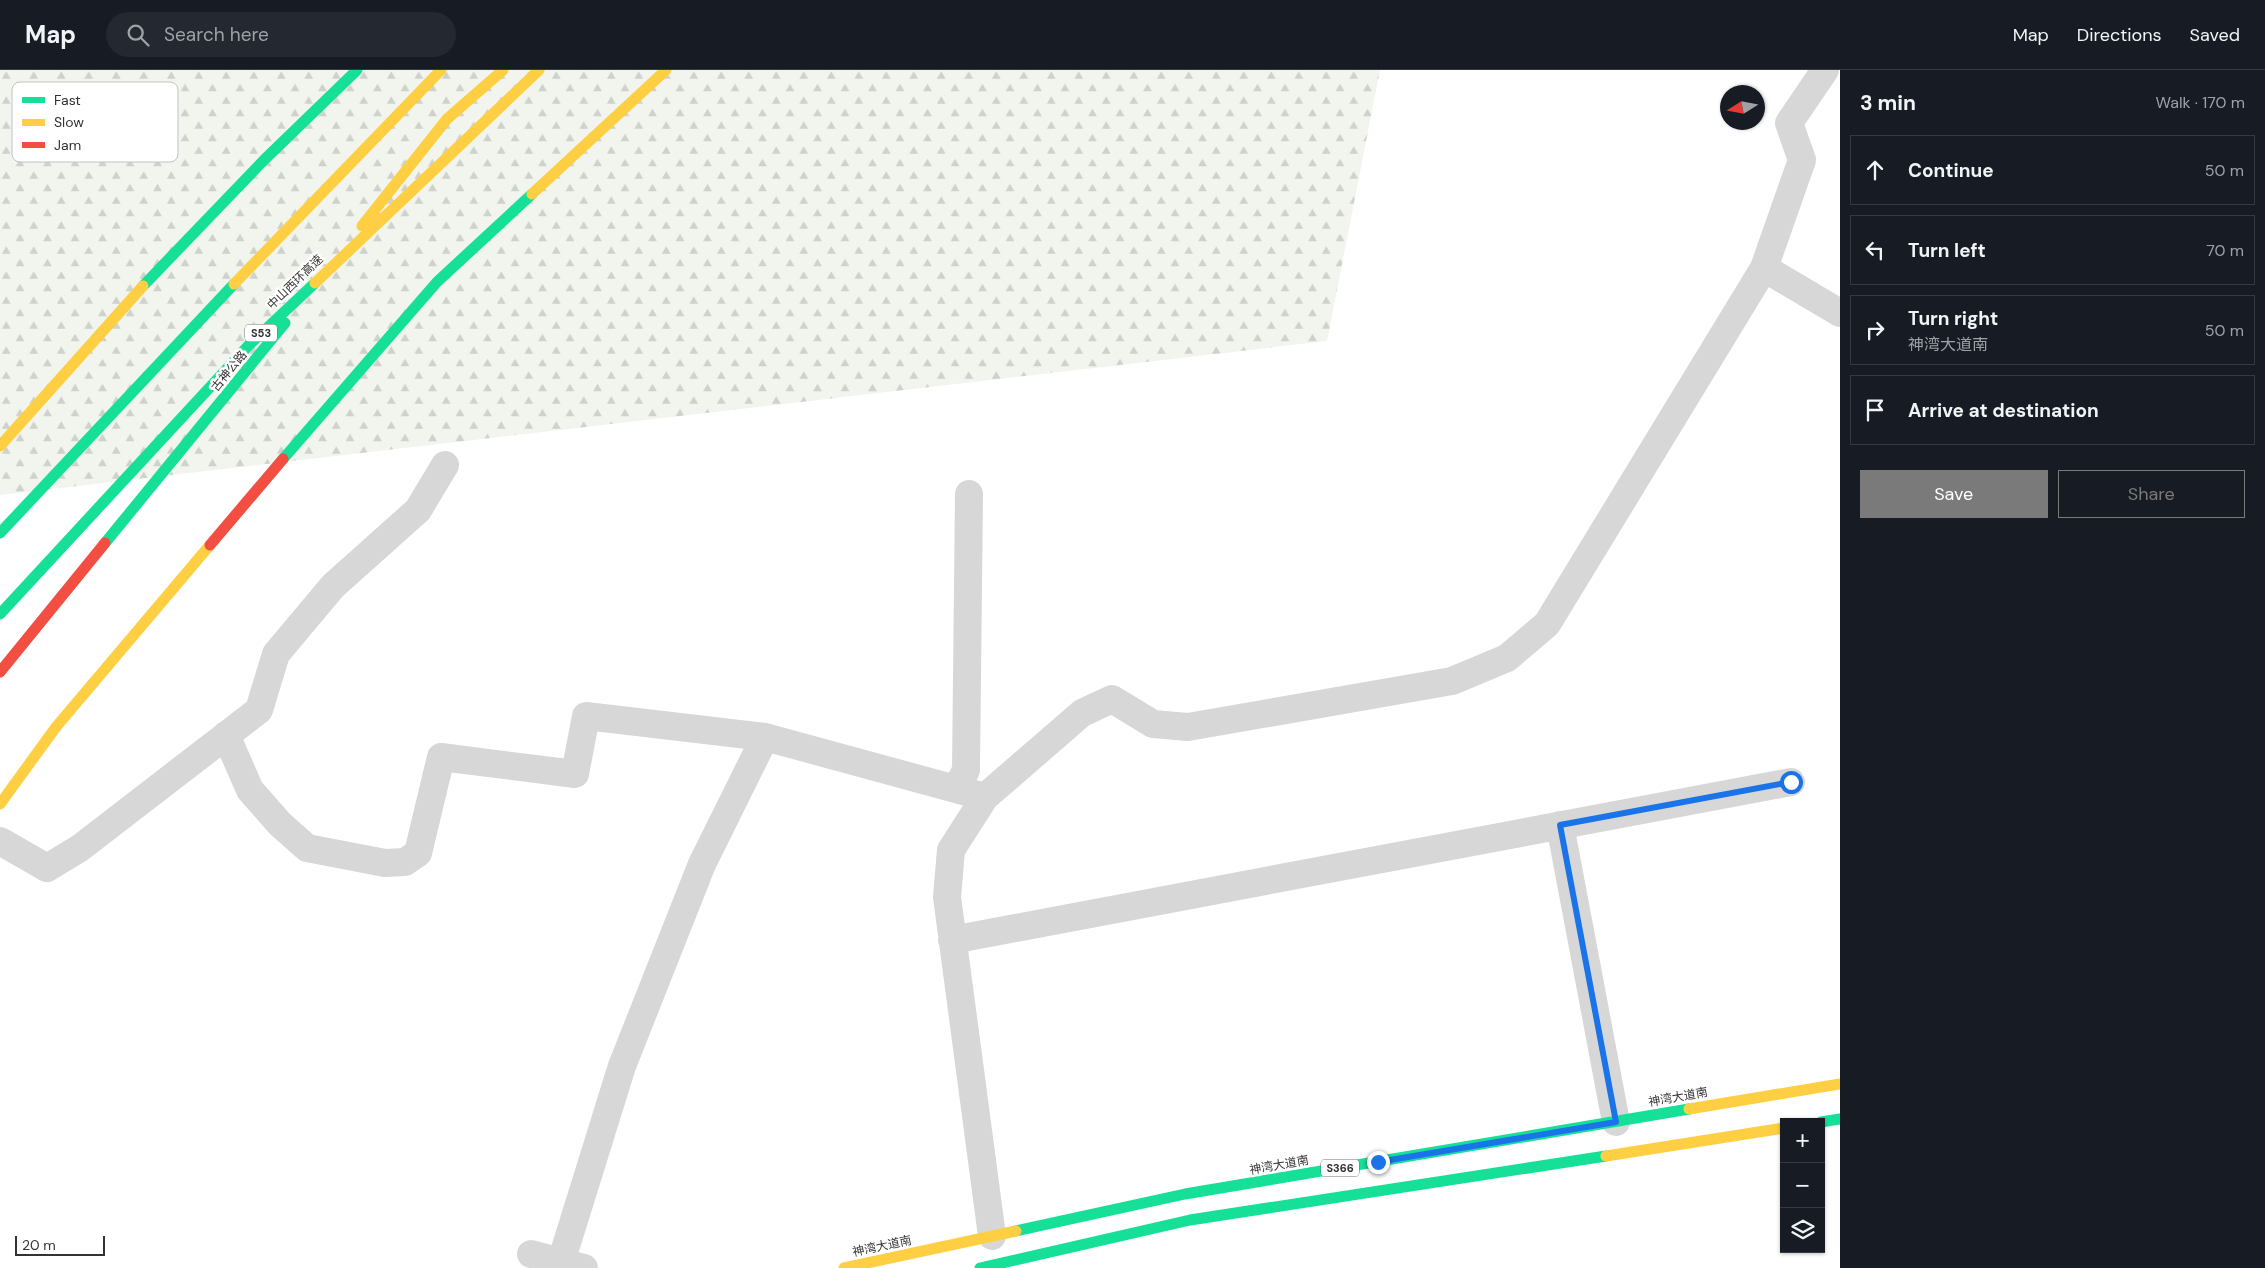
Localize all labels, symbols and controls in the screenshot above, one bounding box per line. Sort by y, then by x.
search box [106,12,456,57]
text: Map [25,19,76,50]
icon: search [124,21,152,49]
text: Search here [164,22,269,47]
text: Map [2013,23,2049,47]
text: Directions [2077,23,2162,47]
text: Saved [2190,23,2240,47]
legend [12,82,178,162]
north arrow [1720,85,1765,130]
text: 3 min [1860,89,1916,117]
text: Fast [54,91,81,109]
text: Walk · 170 m [2156,92,2245,113]
text: Slow [54,113,84,131]
text: Jam [54,136,81,154]
icon: ahead [1861,156,1889,184]
text: Continue [1908,158,1994,183]
text: 50 m [2205,160,2244,181]
icon: left [1861,236,1889,264]
text: Turn left [1908,238,1986,263]
text: 70 m [2206,240,2244,261]
street label: 中山西环高速 [264,251,326,313]
text: Turn right [1908,306,1998,331]
icon: right [1861,316,1889,344]
text: 50 m [2205,320,2244,341]
road number: S53 [245,324,277,342]
text: 神湾大道南 [1908,334,1988,355]
street label: 古神公路 [208,347,250,395]
icon: arrive [1861,396,1889,424]
text: Arrive at destination [1908,398,2099,423]
button: Save [1860,470,2048,518]
button: Share [2058,470,2245,518]
route start [1780,771,1803,794]
street label: 神湾大道南 [1647,1084,1709,1110]
map controls [1780,1118,1825,1253]
button: + [1780,1118,1825,1163]
route end [1367,1151,1390,1174]
street label: 神湾大道南 [1248,1152,1310,1178]
road number: S366 [1321,1160,1359,1176]
button: − [1780,1163,1825,1208]
button: layers [1780,1208,1825,1253]
street label: 神湾大道南 [851,1232,913,1260]
scale bar [15,1233,105,1256]
text: 20 m [22,1236,56,1254]

